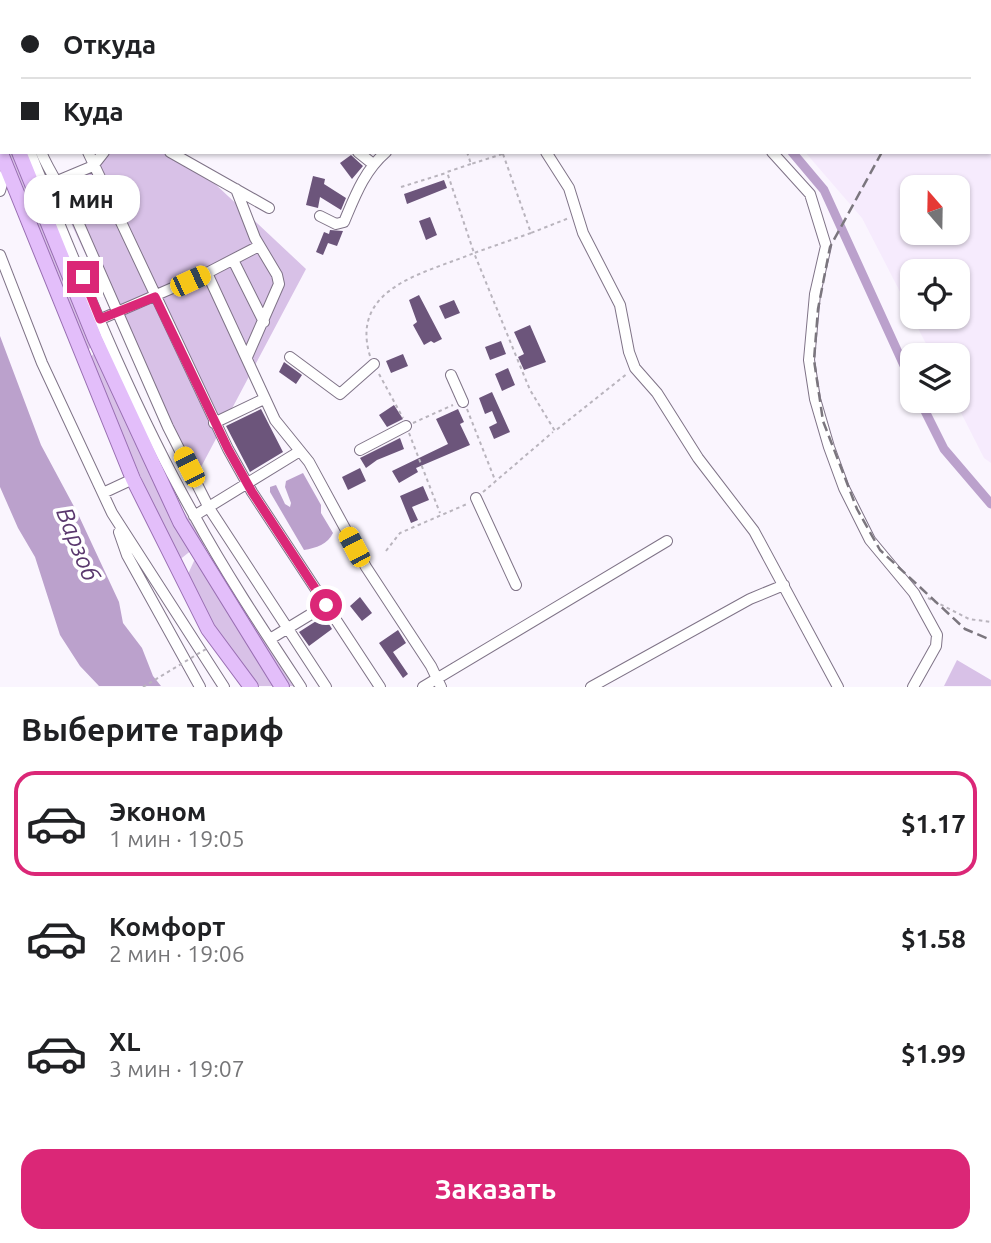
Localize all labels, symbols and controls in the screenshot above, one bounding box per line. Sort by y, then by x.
text: Откуда [63,30,156,59]
text: Куда [63,97,124,126]
north arrow [900,175,970,245]
map controls [900,175,970,413]
callout: 1 мин [25,176,141,224]
text: 1 мин [50,187,114,212]
button: locate [900,259,970,329]
route end [67,261,99,293]
car [167,263,214,299]
button: layers [900,343,970,413]
car [171,444,208,490]
water label: Варзоб [51,503,105,586]
car [335,524,374,570]
route start [310,589,342,621]
text: Выберите тариф [21,711,284,747]
icon: car [25,792,88,855]
text: Эконом [109,797,206,826]
text: $1.17 [901,809,966,838]
text: 1 мин · 19:05 [109,826,245,851]
icon: car [25,907,88,970]
text: Комфорт [109,912,225,941]
text: $1.58 [901,924,966,953]
text: 2 мин · 19:06 [109,941,245,966]
icon: car [25,1022,88,1085]
text: XL [109,1027,140,1056]
text: $1.99 [901,1039,966,1068]
text: 3 мин · 19:07 [109,1056,245,1081]
button: Заказать [21,1149,970,1229]

